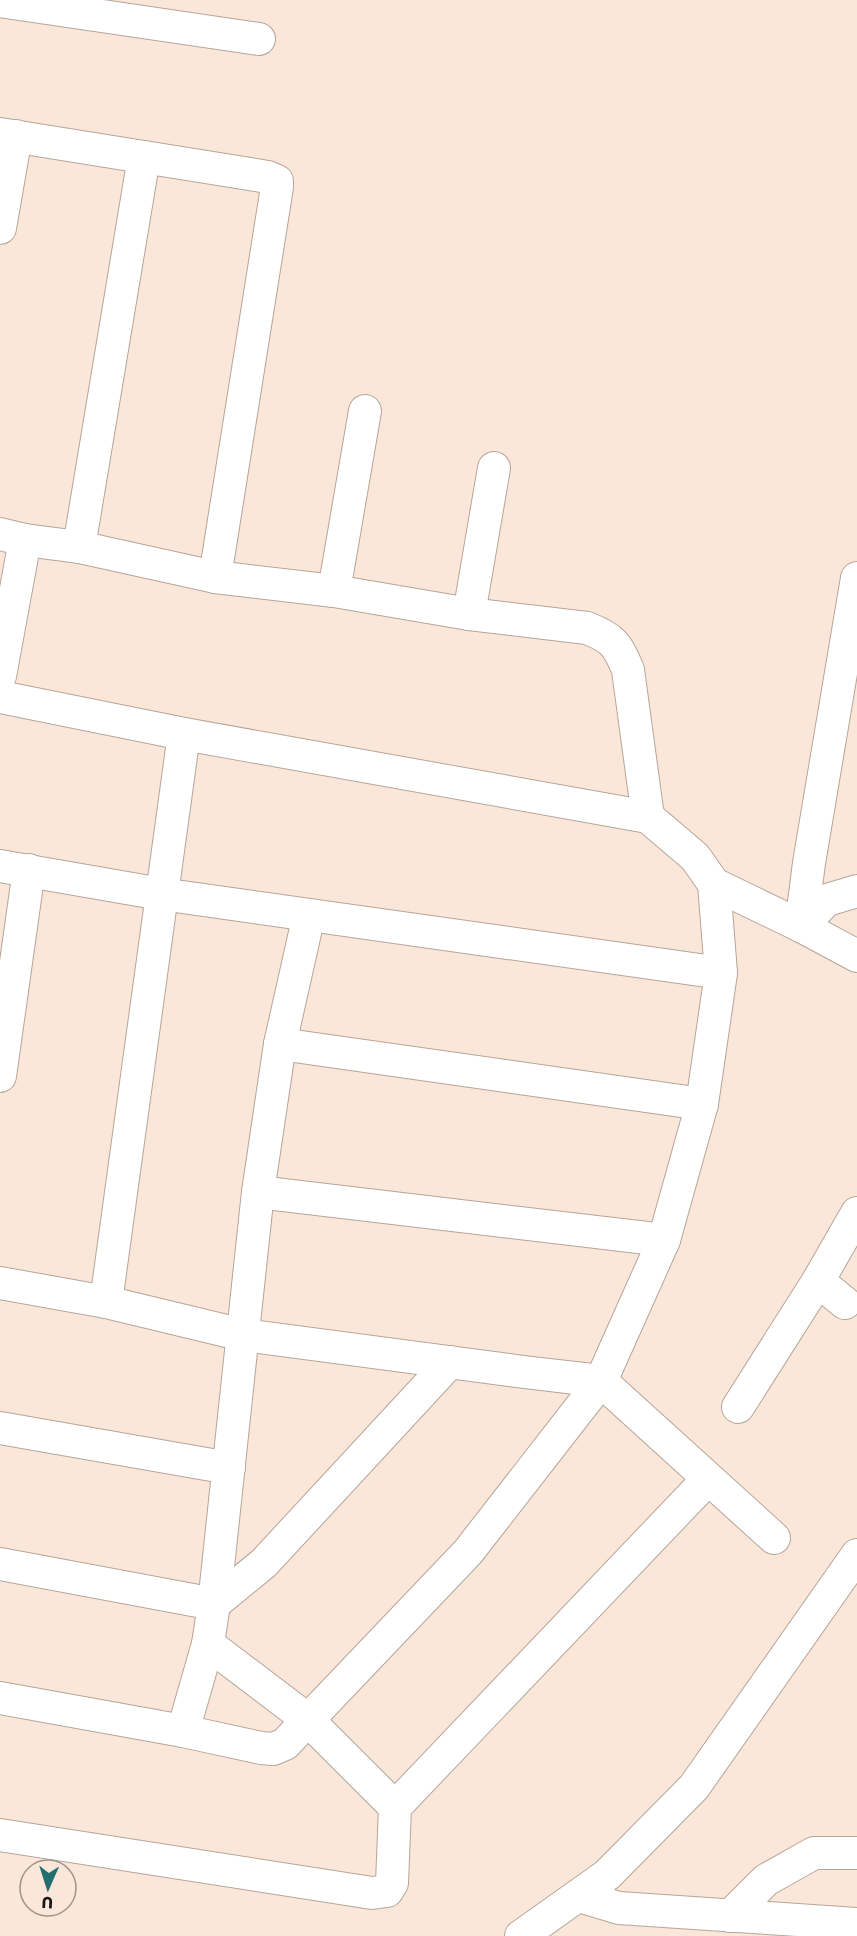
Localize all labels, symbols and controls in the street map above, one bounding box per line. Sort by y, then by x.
north arrow [18,1858,78,1918]
text: U [41,1891,53,1914]

